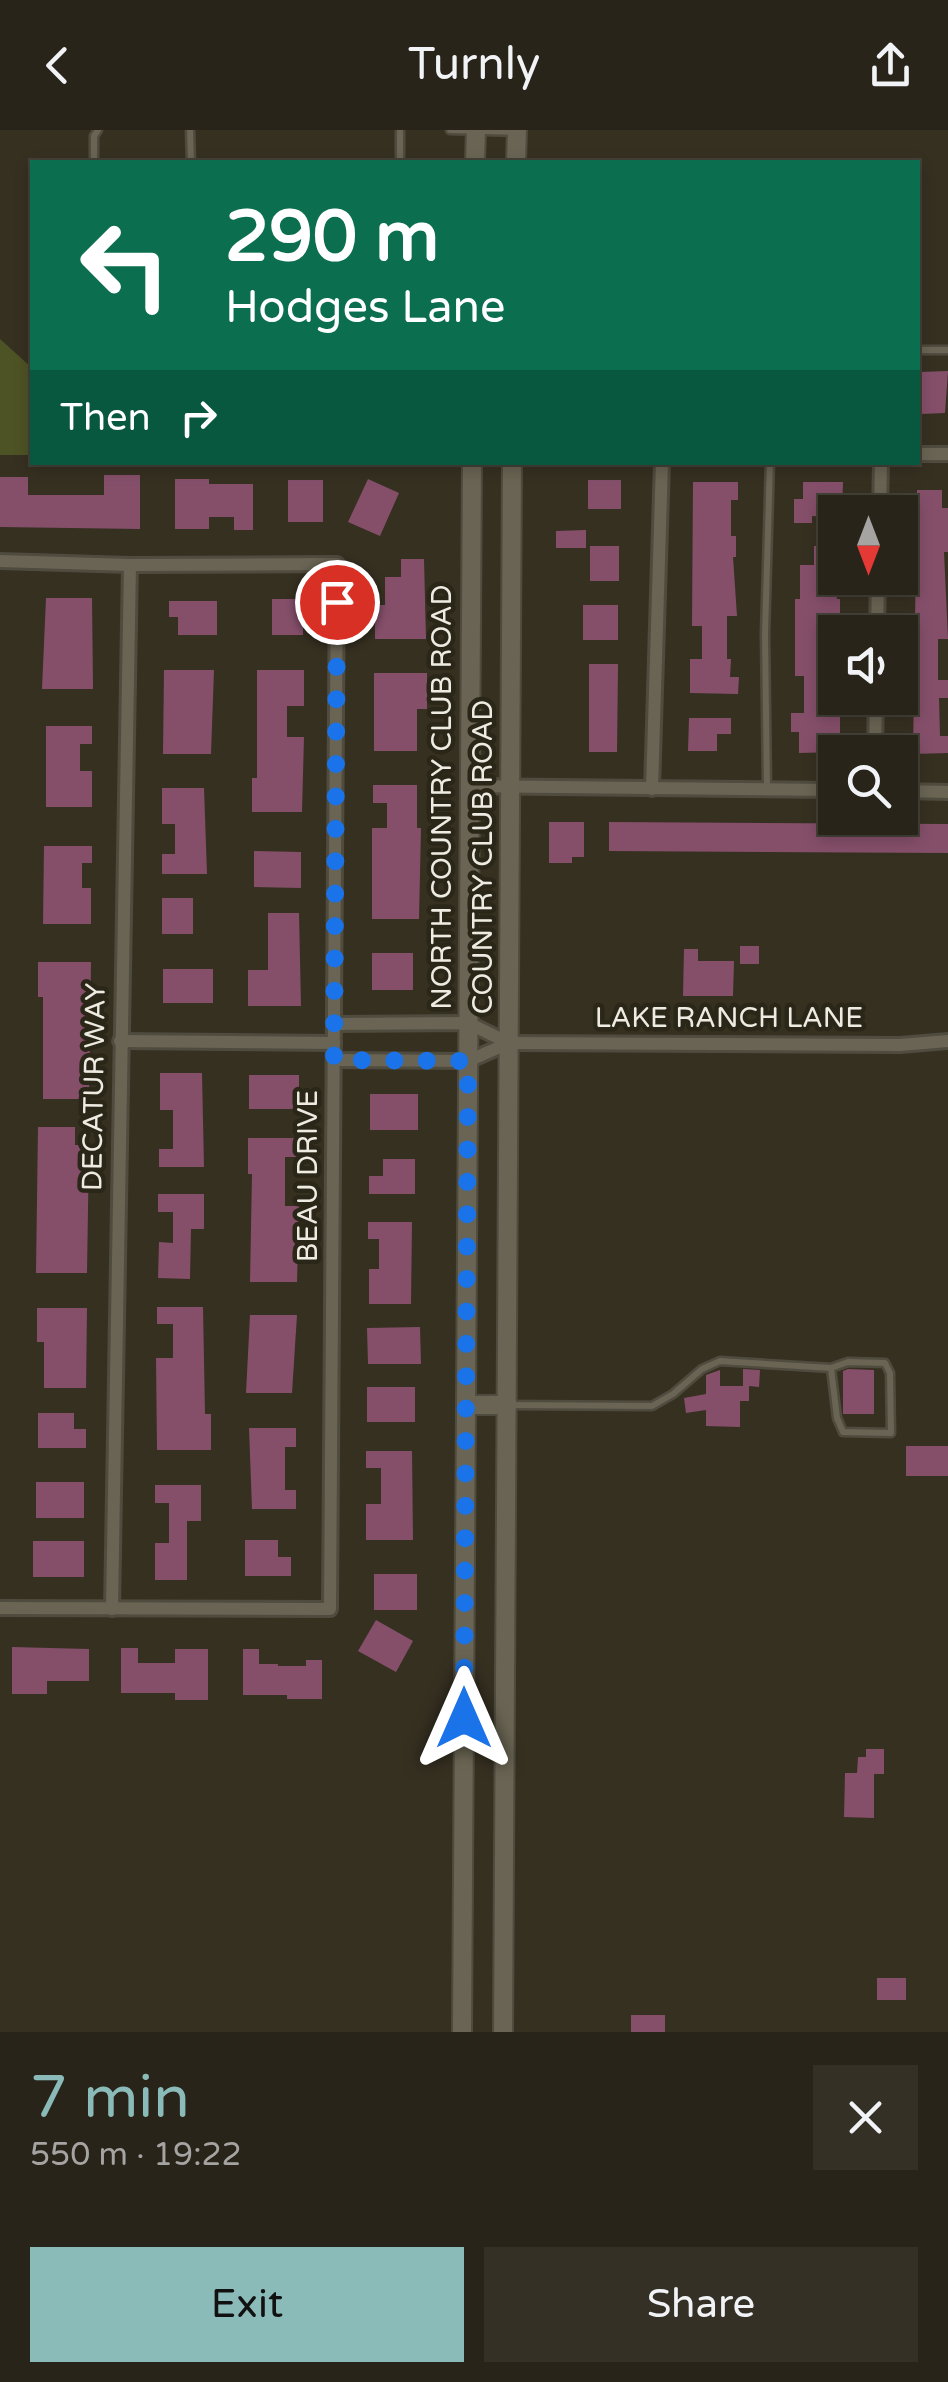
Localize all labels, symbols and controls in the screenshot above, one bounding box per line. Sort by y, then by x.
icon: back [30,38,85,93]
text: Turnly [408,38,540,92]
icon: share [863,38,918,93]
text: 290 m [225,196,439,280]
icon: left [60,200,190,330]
text: Hodges Lane [225,281,505,335]
icon: right [171,390,226,445]
text: Then [60,395,151,441]
north arrow [818,495,918,595]
map controls [818,495,918,835]
pin [295,560,380,645]
icon: arrive [310,575,365,630]
street label: NORTH COUNTRY CLUB ROAD [425,584,459,1010]
button: sound [818,615,918,715]
street label: COUNTRY CLUB ROAD [466,700,500,1014]
button: search [818,735,918,835]
street label: DECATUR WAY [75,983,113,1191]
street label: LAKE RANCH LANE [595,1001,863,1035]
street label: BEAU DRIVE [291,1090,325,1262]
position arrow [412,1666,516,1770]
text: 7 min [30,2062,190,2134]
button: close [813,2065,918,2170]
text: 550 m · 19:22 [30,2136,242,2174]
button: Exit [30,2247,464,2362]
button: Share [484,2247,918,2362]

